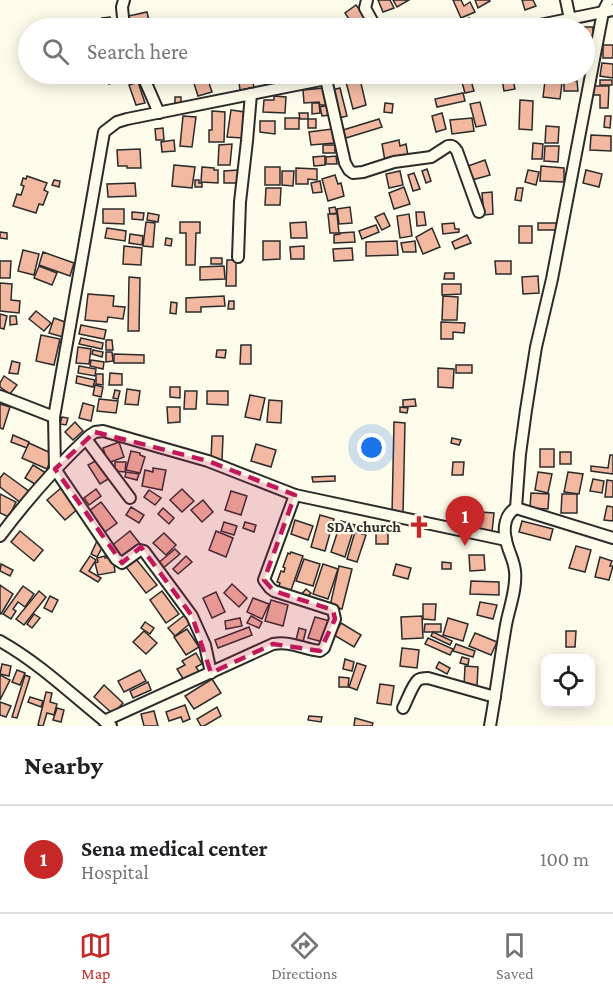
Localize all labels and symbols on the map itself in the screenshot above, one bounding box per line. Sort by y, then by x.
your location [357,433,386,462]
pin: 1 [446,496,484,546]
church icon: SDA church [406,514,432,540]
place label: SDA church [327,519,401,535]

